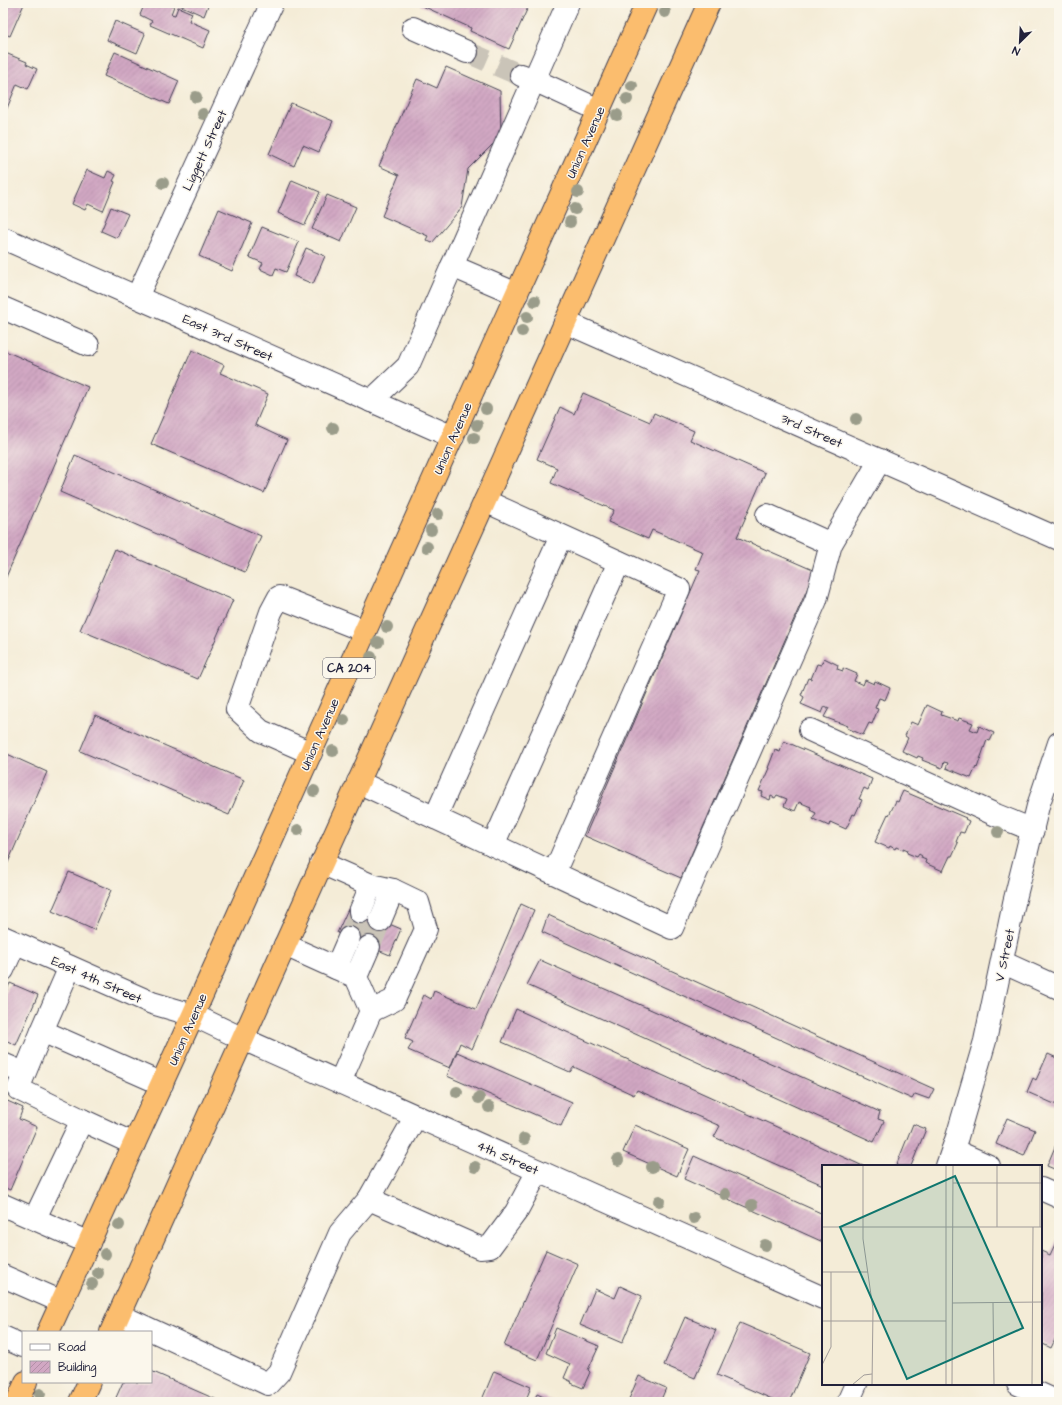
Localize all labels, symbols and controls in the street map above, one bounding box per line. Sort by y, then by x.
north arrow [1000,22,1040,62]
text: N [1010,42,1022,59]
street label: Union Avenue [562,104,610,181]
street label: Liggett Street [178,106,233,194]
street label: East 3rd Street [180,310,276,366]
street label: Union Avenue [429,400,477,477]
street label: 3rd Street [778,409,846,453]
road number: CA 204 [323,658,375,678]
street label: Union Avenue [296,696,344,773]
street label: V Street [991,926,1019,983]
street label: East 4th Street [49,952,145,1008]
street label: Union Avenue [164,991,212,1068]
street label: 4th Street [474,1136,542,1180]
inset map [822,1165,1042,1385]
legend [22,1331,152,1383]
text: Road [58,1339,86,1356]
text: Building [58,1359,96,1377]

